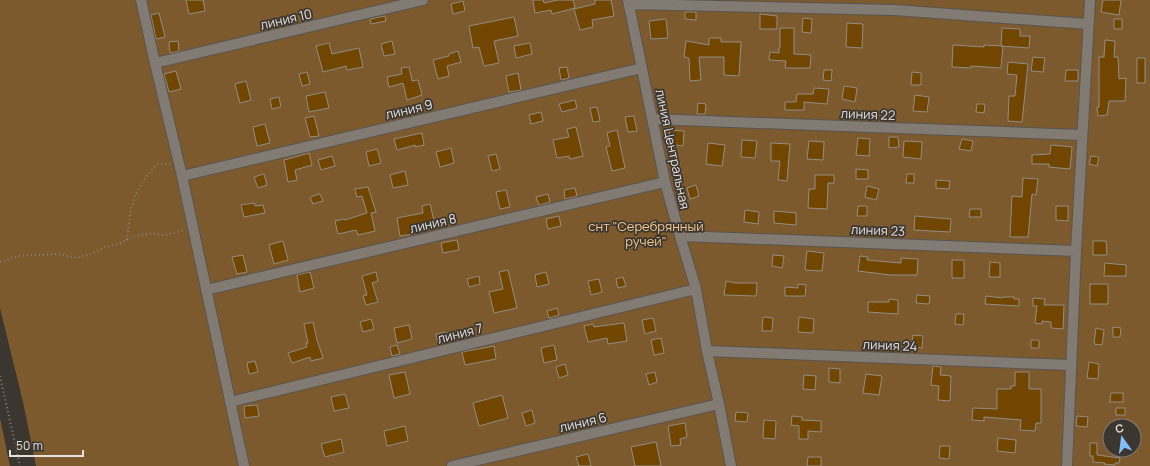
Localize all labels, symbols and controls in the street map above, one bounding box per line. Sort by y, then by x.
street label: линия 10 [258,4,314,34]
street label: линия Центральная [651,87,695,211]
street label: линия 9 [384,95,434,123]
street label: линия 22 [840,104,896,124]
street label: линия 8 [408,209,458,237]
park label: снт "Серебрянный ручей" [588,217,704,250]
street label: линия 23 [851,220,905,240]
street label: линия 7 [435,319,485,347]
street label: линия 24 [862,335,918,355]
street label: линия 6 [558,408,608,436]
north arrow [1102,418,1142,458]
text: С [1114,420,1125,436]
scale bar [10,432,83,458]
text: 50 m [16,437,43,454]

